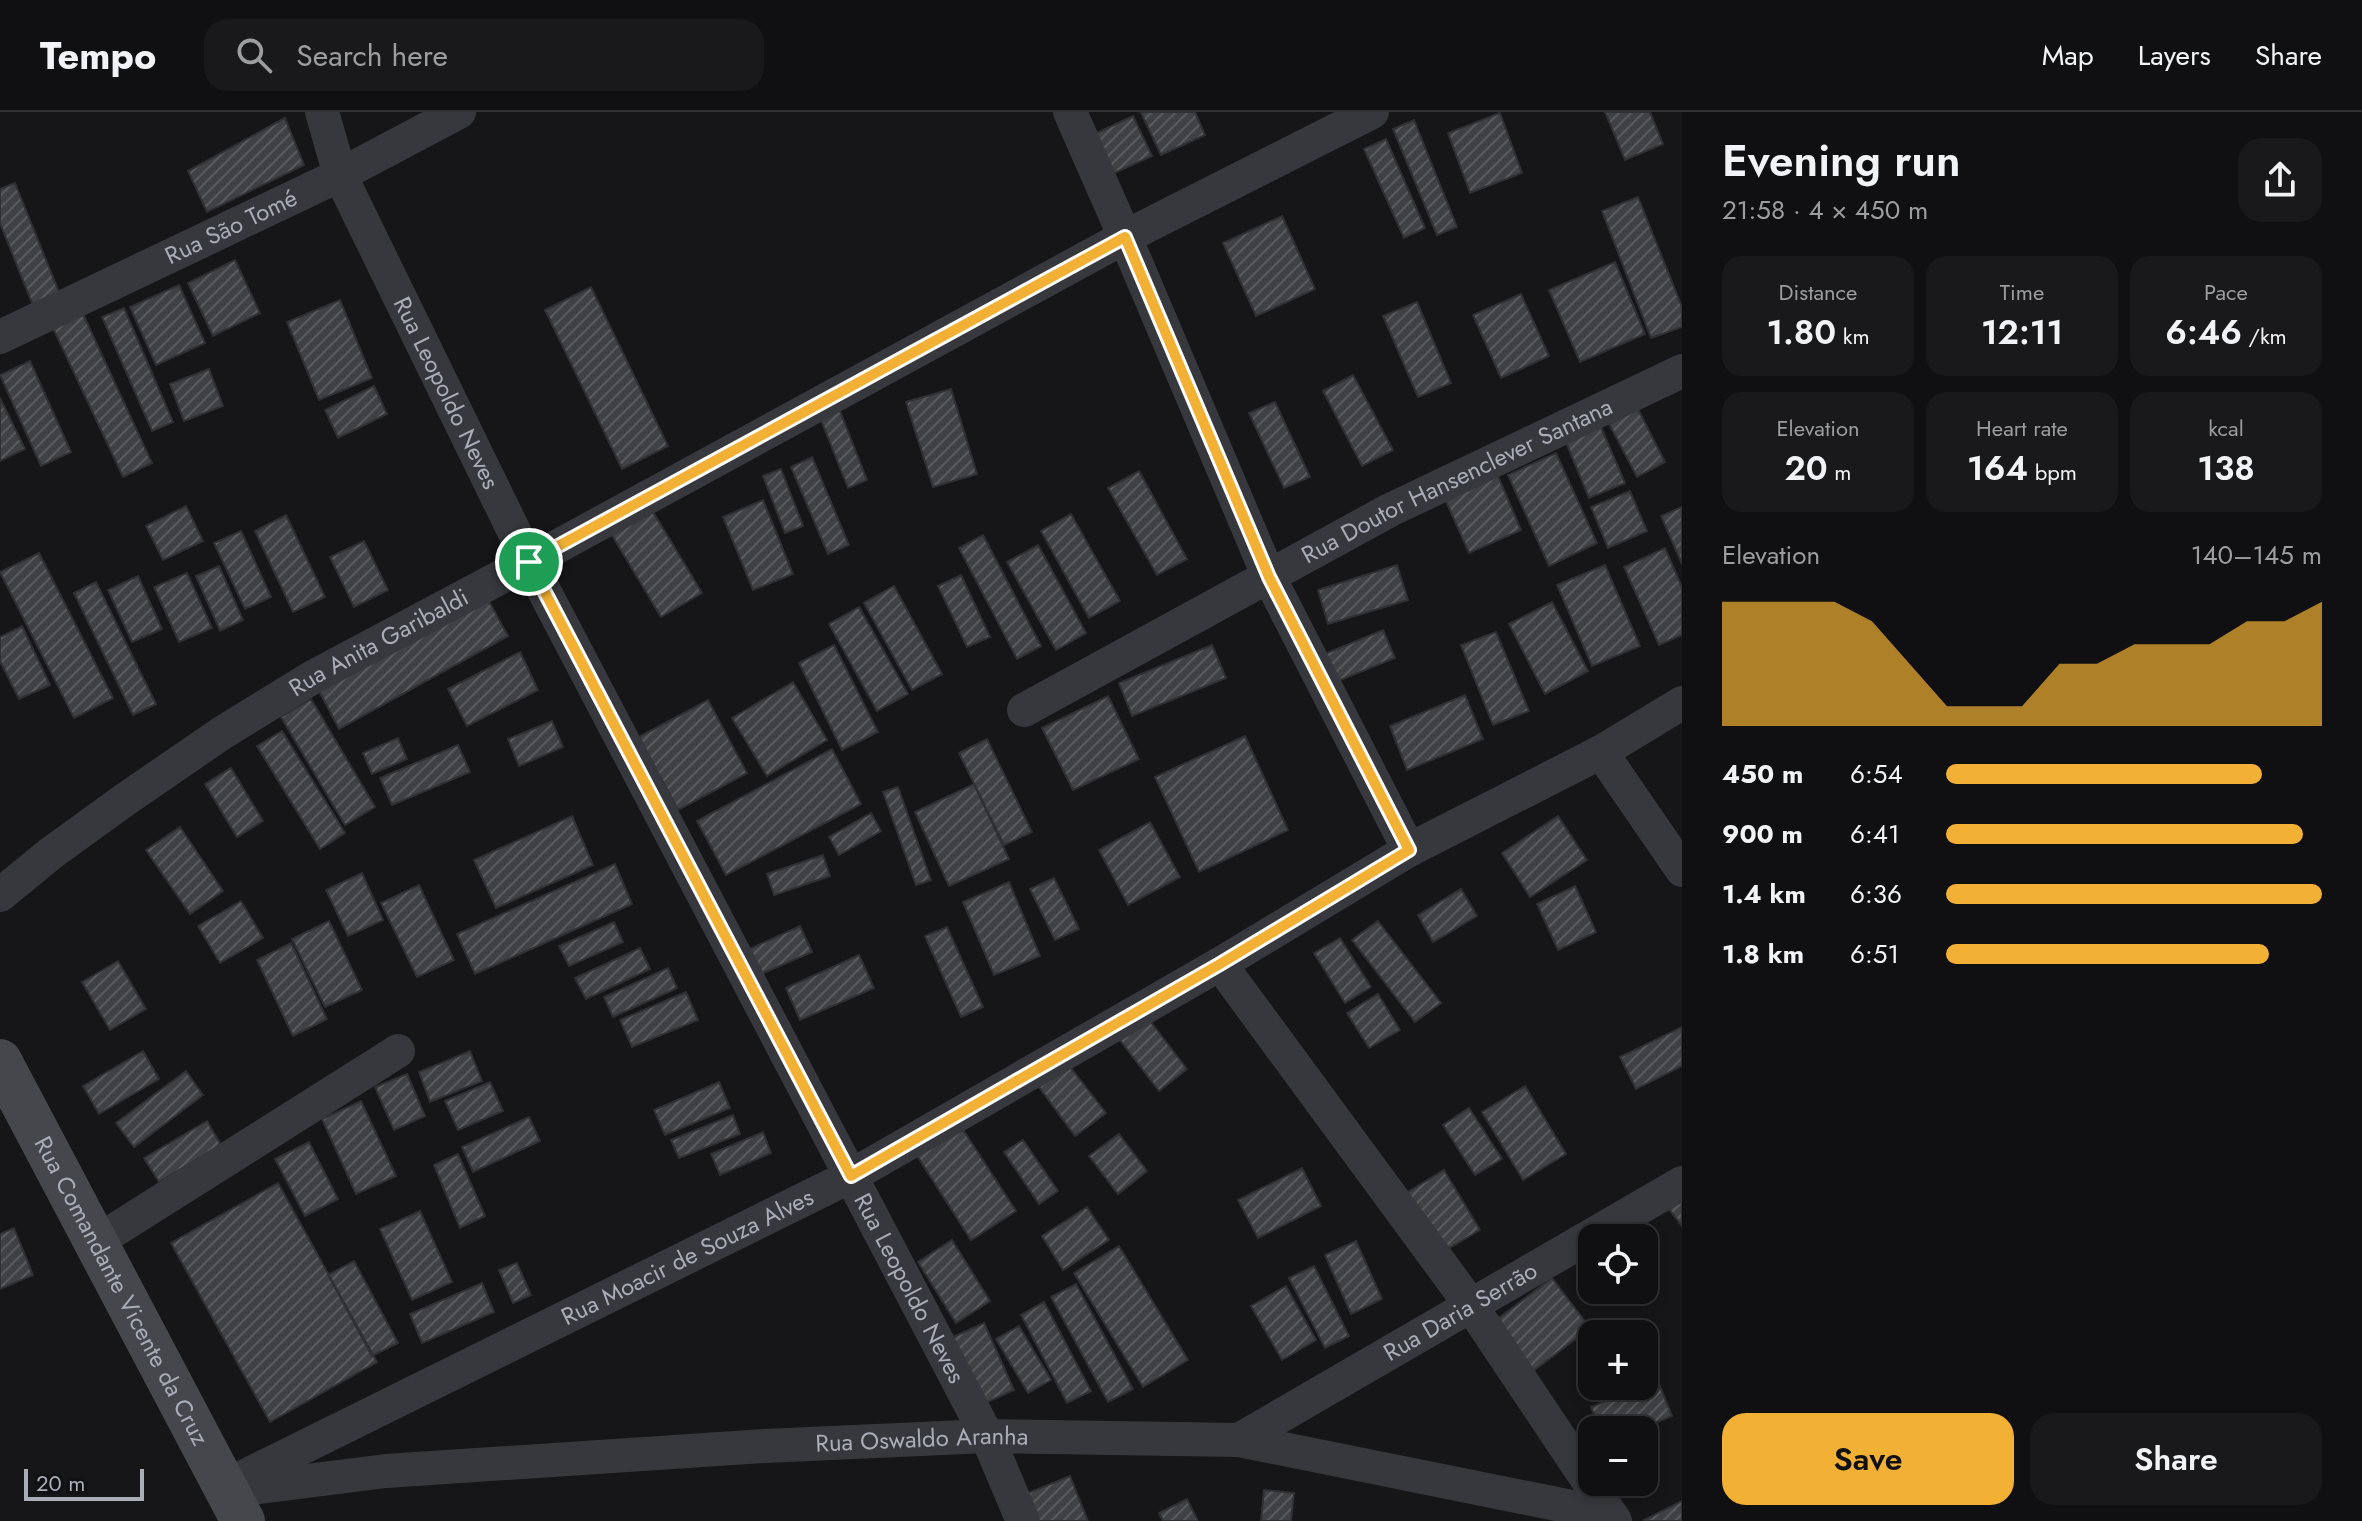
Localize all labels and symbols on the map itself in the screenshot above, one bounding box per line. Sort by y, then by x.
street label: Rua São Tomé [159,180,303,273]
street label: Rua Leopoldo Neves [385,290,509,495]
street label: Rua Doutor Hansenclever Santana [1295,389,1618,572]
pin [495,528,563,596]
street label: Rua Anita Garibaldi [282,579,474,705]
street label: Rua Comandante Vicente da Cruz [26,1130,218,1451]
street label: Rua Moacir de Souza Alves [555,1179,819,1334]
street label: Rua Leopoldo Neves [846,1187,974,1389]
street label: Rua Daria Serrão [1377,1253,1544,1370]
street label: Rua Oswaldo Aranha [815,1418,1029,1461]
scale bar [24,1465,144,1501]

